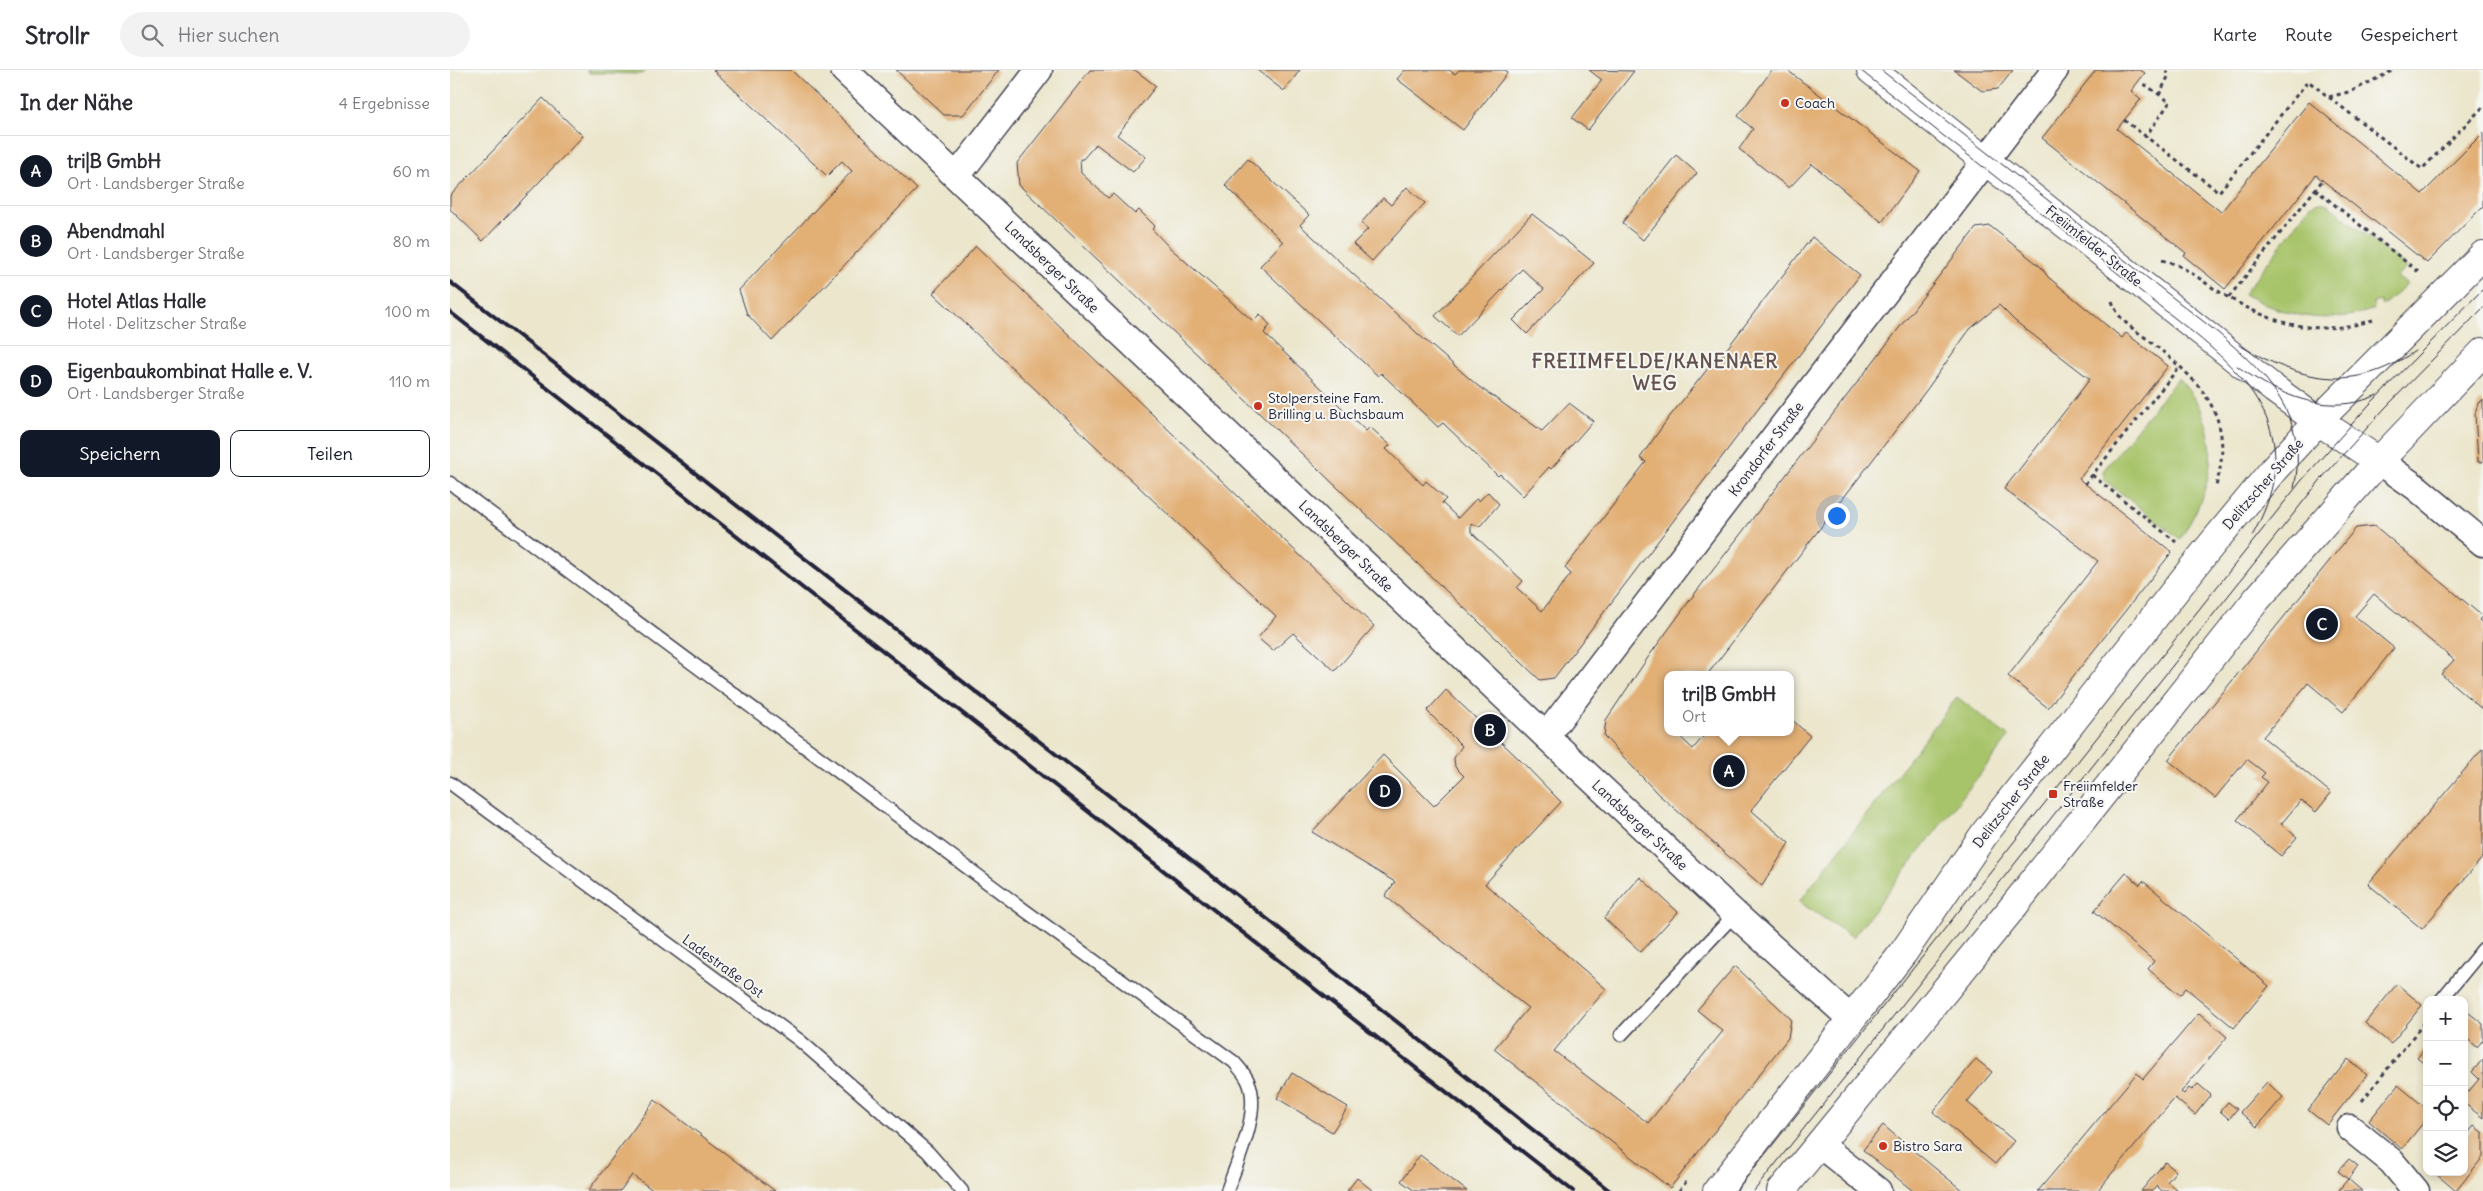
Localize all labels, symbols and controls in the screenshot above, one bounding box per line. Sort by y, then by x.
search box [120,12,470,57]
text: Strollr [25,20,90,50]
icon: search [138,21,166,49]
text: Hier suchen [178,23,280,47]
text: Karte [2213,23,2257,46]
text: Route [2285,23,2332,46]
text: Gespeichert [2360,23,2458,46]
text: In der Nähe [20,89,133,116]
text: 4 Ergebnisse [339,93,430,113]
place label: Coach [1795,94,1835,112]
marker: Coach [1779,97,1791,109]
text: tri|B GmbH [67,149,161,173]
text: A [31,161,41,181]
text: 60 m [392,161,430,181]
text: Ort · Landsberger Straße [67,173,245,193]
street label: Freiimfelder Straße [2042,201,2146,291]
street label: Landsberger Straße [1001,217,1103,317]
text: Abendmahl [67,219,165,243]
text: B [31,231,41,251]
text: 80 m [392,231,430,251]
text: Ort · Landsberger Straße [67,243,245,263]
text: Hotel Atlas Halle [67,289,206,313]
text: C [31,301,41,321]
text: 100 m [385,301,430,321]
text: Hotel · Delitzscher Straße [67,313,247,333]
district label: FREIIMFELDE/KANENAER WEG [1532,349,1778,395]
text: Eigenbaukombinat Halle e. V. [67,359,312,383]
text: D [30,371,42,391]
text: 110 m [389,371,430,391]
text: Ort · Landsberger Straße [67,383,245,403]
place label: Stolpersteine Fam. Brilling u. Buchsbaum [1268,389,1404,423]
street label: Krondorfer Straße [1725,398,1807,500]
marker: Stolpersteine Fam. Brilling u. Buchsbaum [1252,400,1264,412]
button: Speichern [20,430,220,477]
button: Teilen [230,430,430,477]
street label: Delitzscher Straße [2219,435,2307,533]
street label: Landsberger Straße [1295,496,1397,596]
your location [1824,503,1850,529]
pin: C [2306,605,2338,643]
popup [1664,671,1794,736]
text: tri|B GmbH [1682,682,1776,706]
text: Ort [1682,706,1706,726]
pin: B [1474,711,1506,749]
street label: Delitzscher Straße [1969,750,2053,852]
pin: A [1713,752,1745,790]
pin: D [1369,772,1401,810]
street label: Landsberger Straße [1588,776,1692,874]
place label: Freiimfelder Straße [2063,777,2138,811]
marker: Freiimfelder Straße [2047,788,2059,800]
street label: Ladestraße Ost [679,930,767,1002]
map controls [2423,996,2468,1176]
button: + [2423,996,2468,1041]
button: − [2423,1041,2468,1086]
button: locate [2423,1086,2468,1131]
button: layers [2423,1131,2468,1176]
place label: Bistro Sara [1893,1137,1963,1155]
marker: Bistro Sara [1877,1140,1889,1152]

